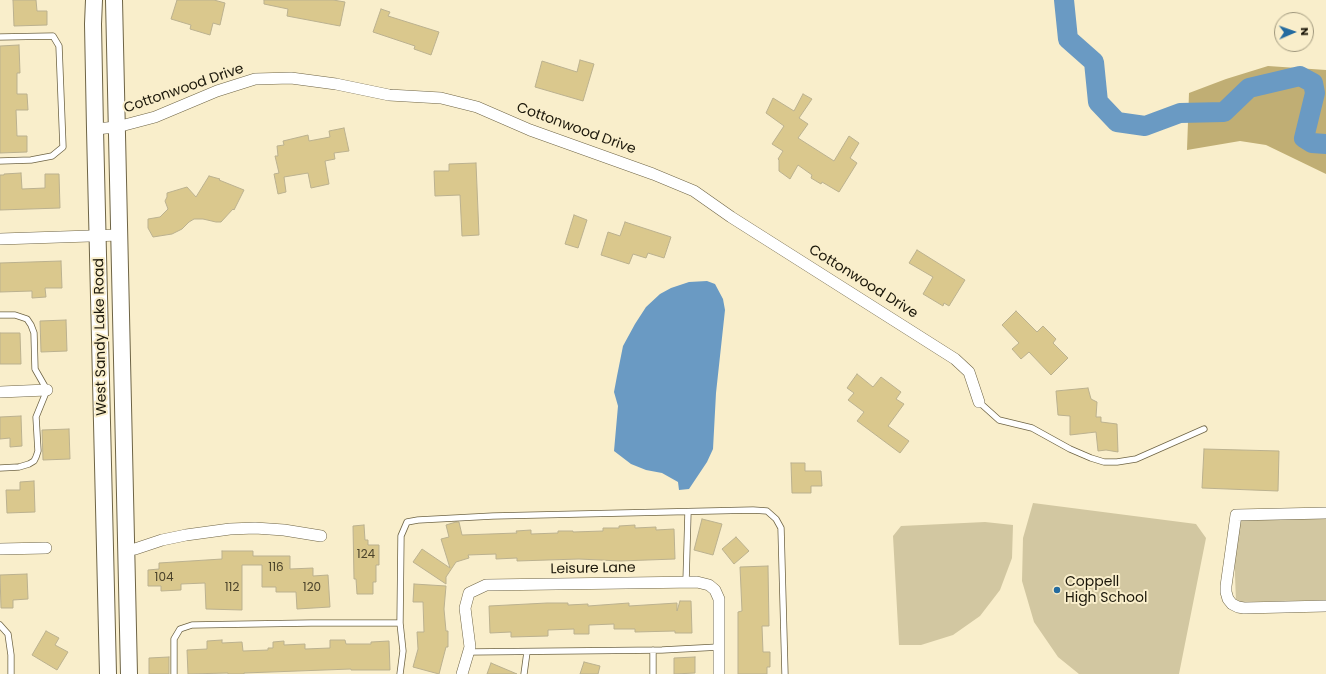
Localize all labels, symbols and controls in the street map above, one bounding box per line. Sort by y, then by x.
north arrow [1274,12,1314,52]
text: N [1297,27,1313,36]
street label: Cottonwood Drive [122,61,246,117]
street label: Cottonwood Drive [514,100,638,158]
street label: Cottonwood Drive [805,242,921,322]
street label: West Sandy Lake Road [91,258,111,416]
house number: 124 [357,548,375,562]
street label: Leisure Lane [550,560,636,578]
house number: 116 [268,561,284,575]
house number: 104 [155,571,173,585]
place label: Coppell High School [1065,574,1147,606]
house number: 112 [225,581,239,595]
house number: 120 [303,581,321,595]
marker: Coppell High School [1052,585,1062,595]

